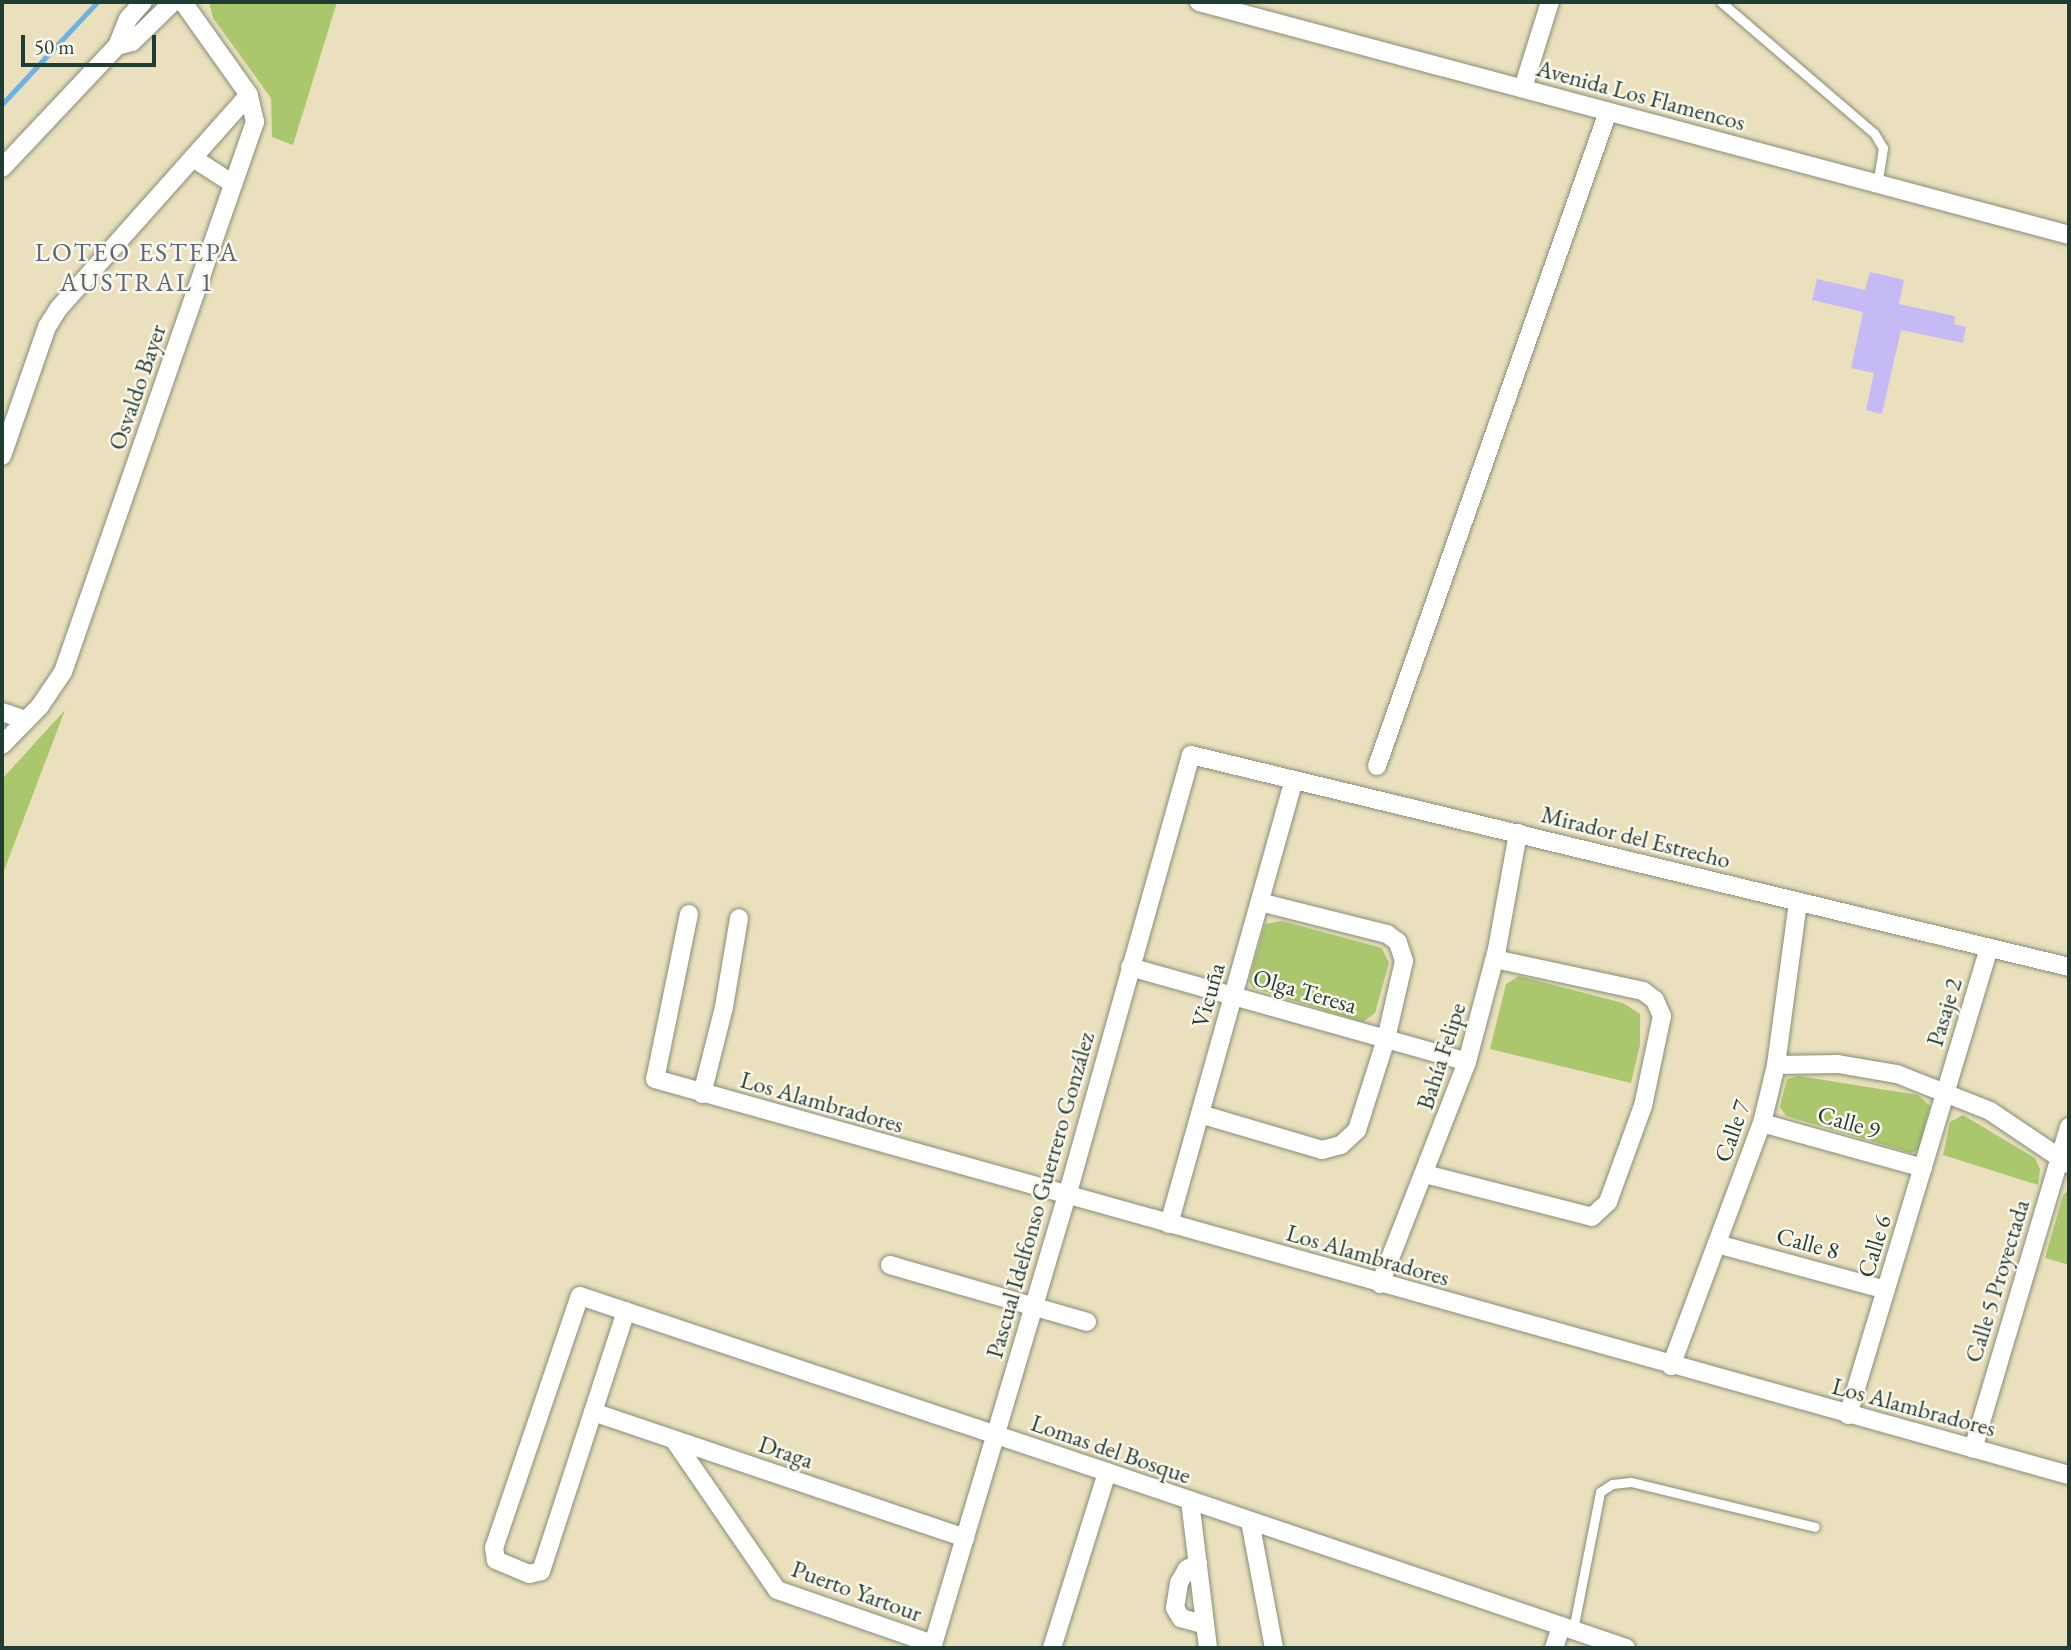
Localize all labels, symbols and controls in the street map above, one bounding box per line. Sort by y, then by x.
scale bar [24,21,159,65]
text: 50 m [34,33,75,60]
street label: Avenida Los Flamencos [1533,53,1749,137]
district label: LOTEO ESTEPA AUSTRAL 1 [36,237,238,298]
street label: Osvaldo Bayer [102,320,172,454]
street label: Mirador del Estrecho [1538,800,1734,874]
street label: Vicuña [1185,959,1231,1031]
street label: Olga Teresa [1250,962,1360,1020]
street label: Pasaje 2 [1920,974,1968,1050]
street label: Bahía Felipe [1410,999,1472,1113]
street label: Pascual Idelfonso Guerrero González [980,1029,1100,1361]
street label: Los Alambradores [737,1065,907,1139]
street label: Calle 7 [1708,1096,1756,1166]
street label: Calle 9 [1814,1099,1884,1145]
street label: Calle 5 Proyectada [1959,1196,2035,1366]
street label: Calle 6 [1851,1211,1897,1281]
street label: Los Alambradores [1283,1218,1453,1292]
street label: Calle 8 [1773,1221,1843,1265]
street label: Los Alambradores [1829,1371,1999,1443]
street label: Lomas del Bosque [1027,1408,1195,1490]
street label: Draga [755,1429,817,1475]
street label: Puerto Yartour [788,1554,926,1628]

